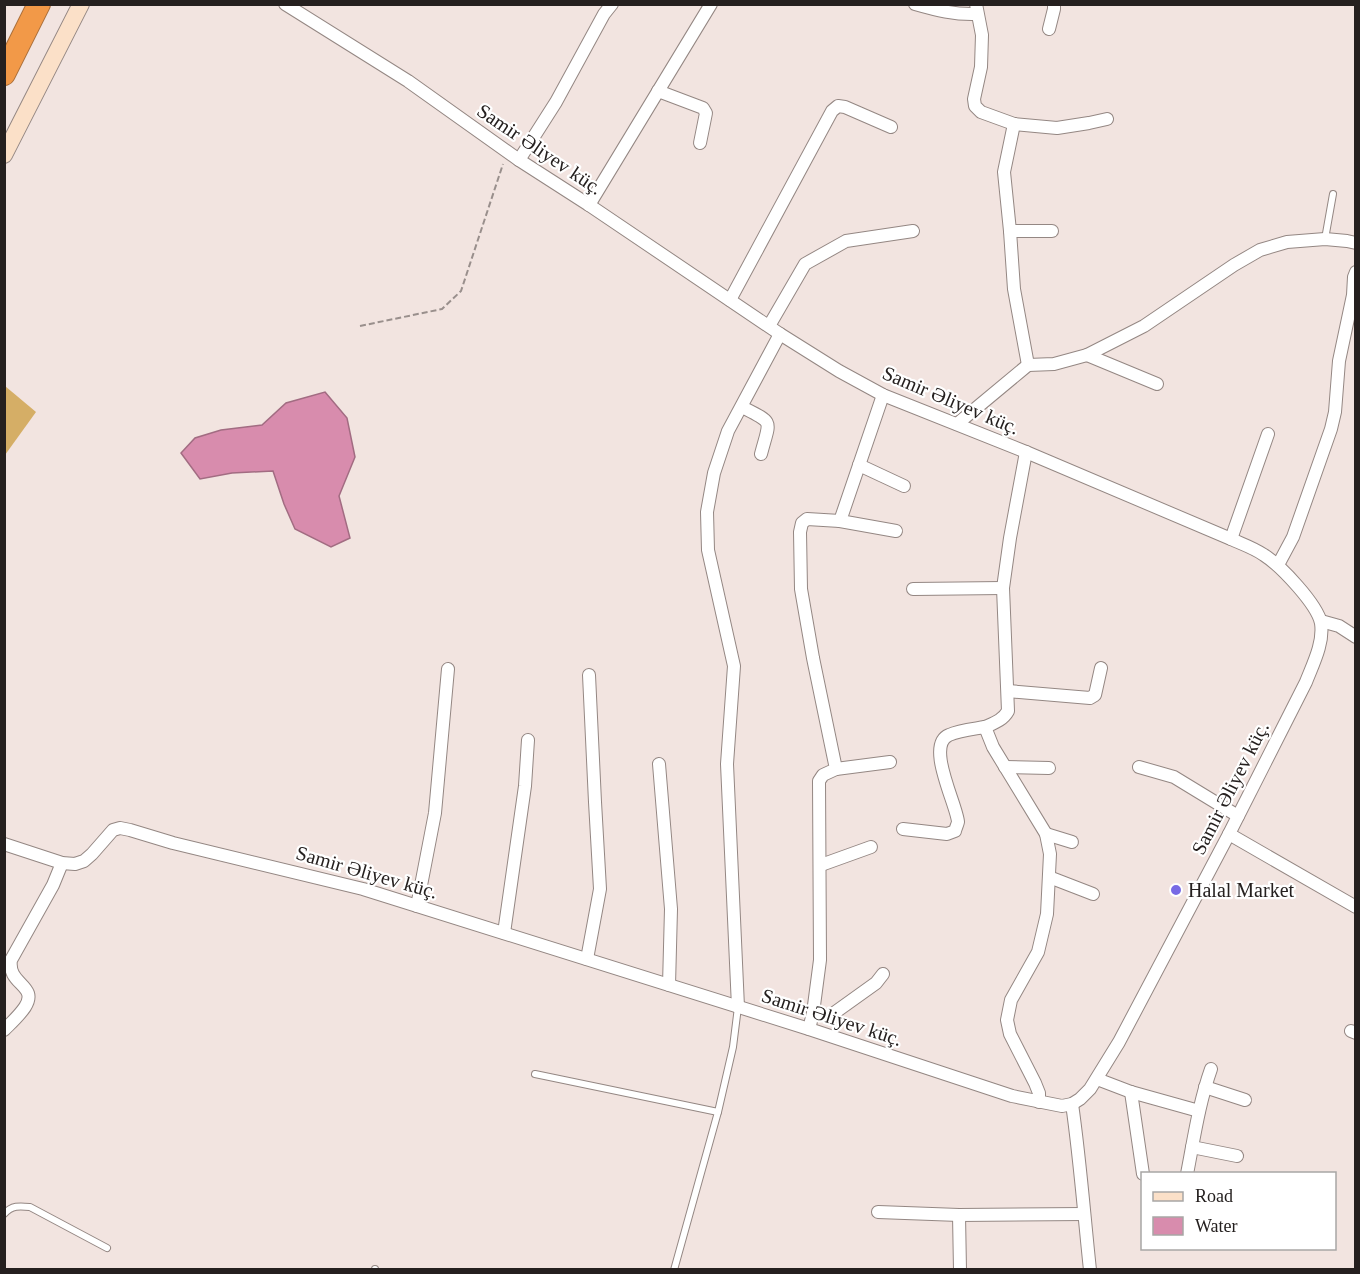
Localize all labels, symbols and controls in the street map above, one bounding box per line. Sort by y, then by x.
street label: Samir Əliyev küç. [473,99,607,200]
street label: Samir Əliyev küç. [879,361,1023,440]
street label: Samir Əliyev küç. [1187,718,1274,859]
street label: Samir Əliyev küç. [293,841,440,904]
place label: Halal Market [1188,879,1295,901]
marker: Halal Market [1169,883,1183,897]
street label: Samir Əliyev küç. [759,984,905,1051]
legend [1141,1172,1336,1250]
text: Road [1195,1186,1233,1206]
text: Water [1195,1216,1238,1236]

